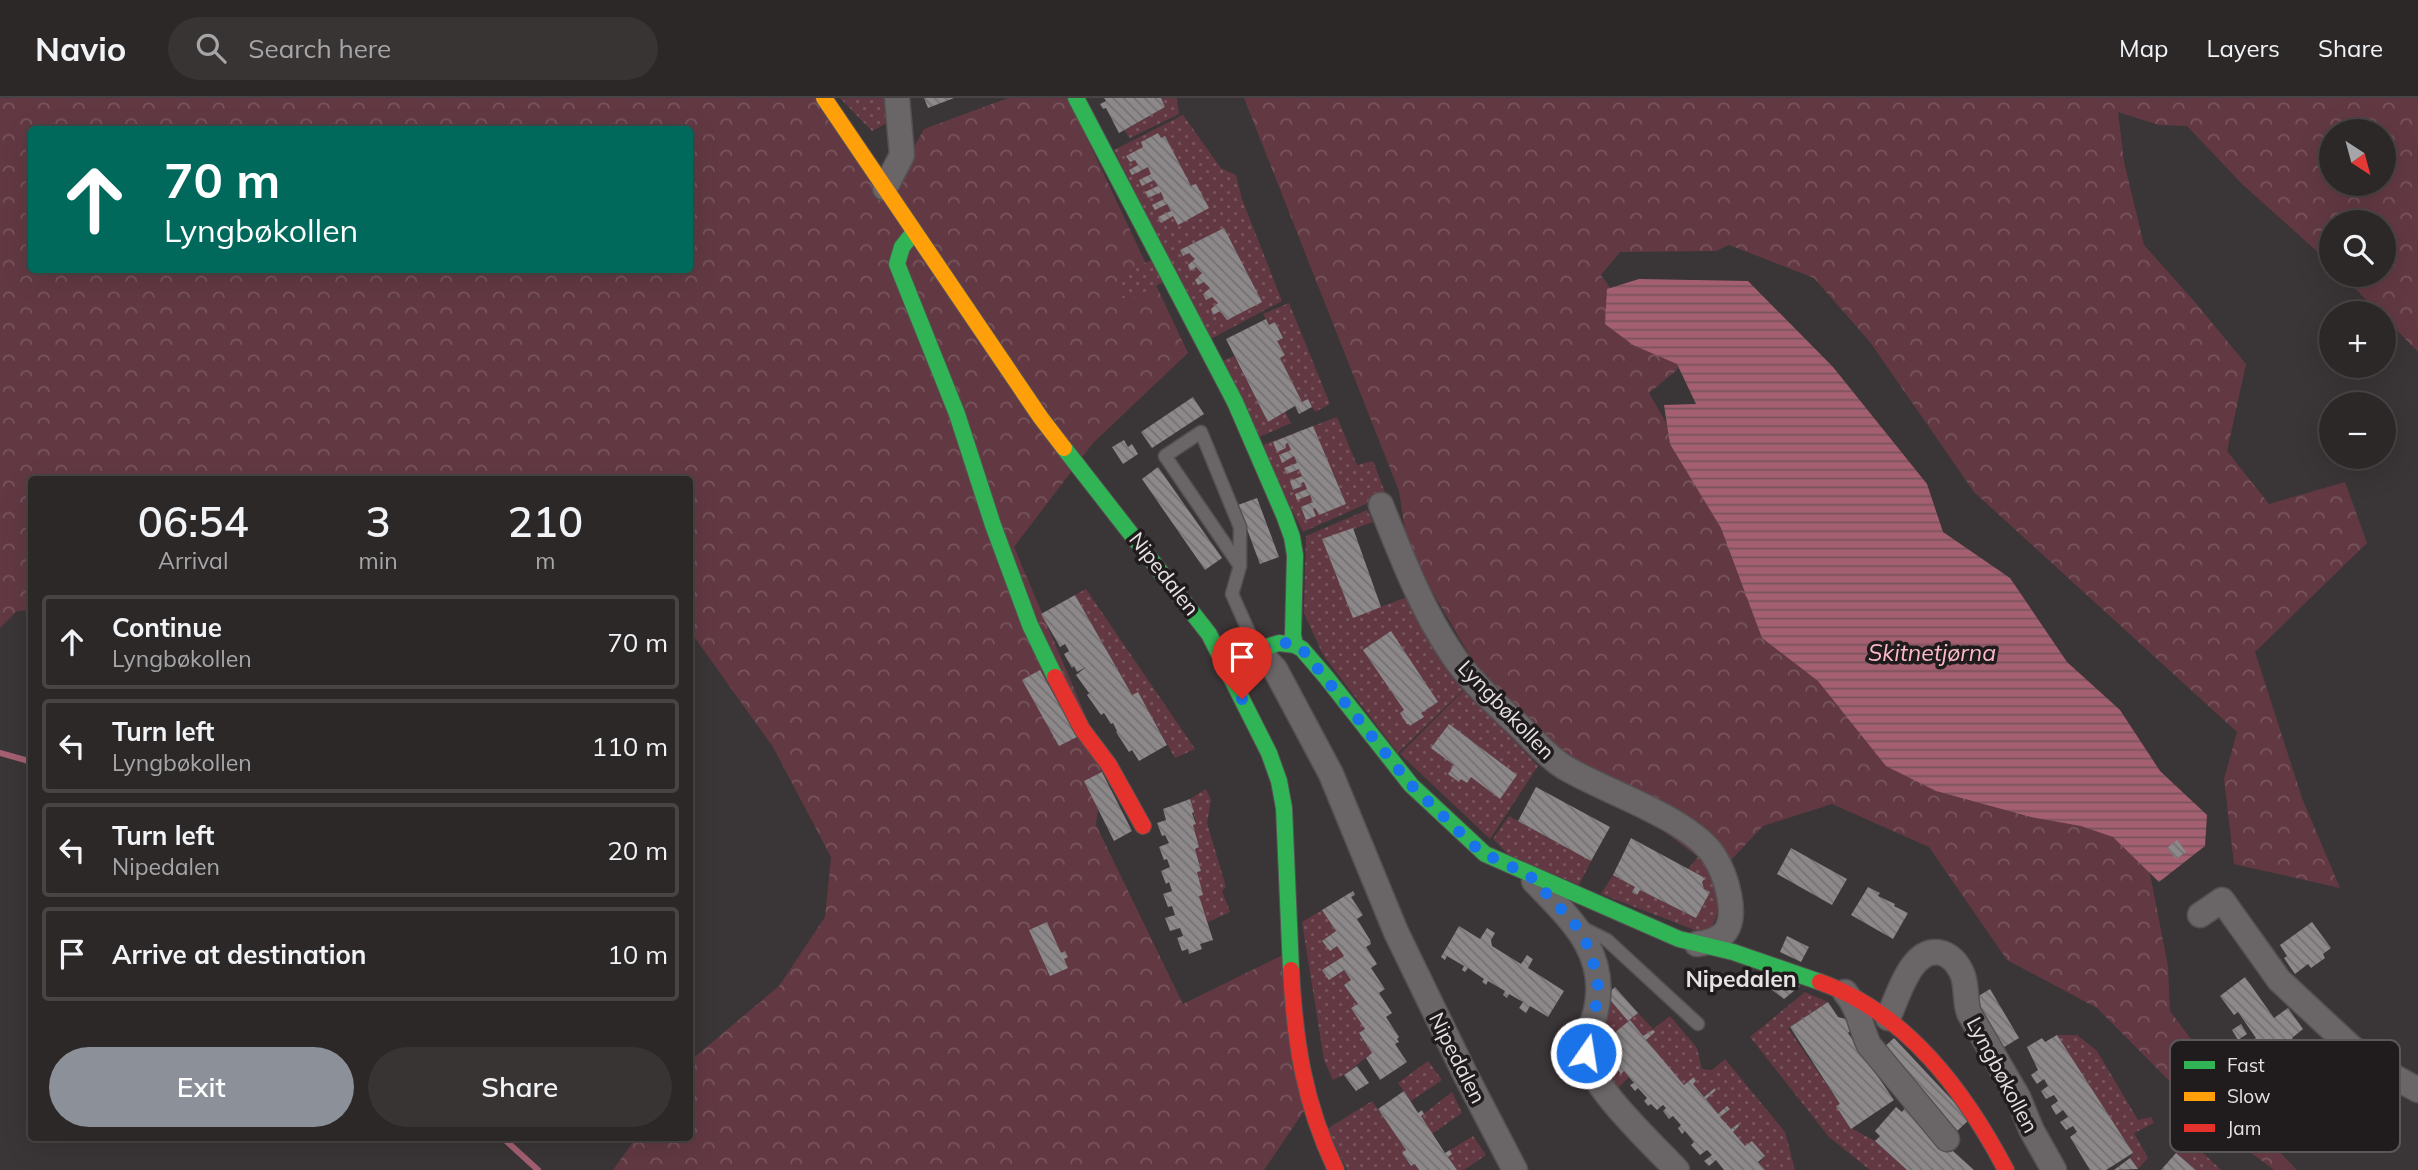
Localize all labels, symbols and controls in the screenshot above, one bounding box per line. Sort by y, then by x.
search box [168,17,658,80]
text: Navio [35,28,126,69]
icon: search [192,29,230,67]
text: Search here [248,32,391,65]
text: Map [2119,33,2168,63]
text: Layers [2206,33,2280,63]
text: Share [2318,33,2383,63]
north arrow [2319,119,2396,196]
map controls [2319,119,2396,469]
text: 70 m [164,149,280,210]
icon: ahead [49,154,140,245]
text: Lyngbøkollen [164,210,358,250]
button: search [2319,210,2396,287]
button: + [2319,301,2396,378]
button: − [2319,392,2396,469]
text: 06:54 [138,495,249,548]
text: 3 [365,495,391,548]
text: 210 [508,495,583,548]
street label: Nipedalen [1124,527,1205,620]
text: Arrival [158,546,228,575]
text: min [358,546,398,575]
text: m [535,546,555,575]
text: Continue [112,611,222,644]
icon: ahead [53,623,91,661]
text: 70 m [607,626,668,659]
pin [1212,627,1272,699]
icon: arrive [1223,638,1261,676]
water label: Skitnetjørna [1868,638,1996,667]
text: Lyngbøkollen [112,644,252,673]
street label: Lyngbøkollen [1453,654,1560,764]
text: Turn left [112,715,214,748]
icon: left [53,727,91,765]
text: 110 m [592,730,668,763]
text: Lyngbøkollen [112,748,252,777]
text: Turn left [112,819,214,852]
icon: left [53,831,91,869]
text: 20 m [607,834,668,867]
text: Nipedalen [112,852,220,881]
icon: arrive [53,935,91,973]
text: Arrive at destination [112,938,367,971]
text: 10 m [607,938,668,971]
district label: Nipedalen [1685,964,1797,993]
street label: Nipedalen [1424,1008,1492,1107]
street label: Lyngbøkollen [1961,1012,2044,1137]
position arrow [1549,1016,1623,1090]
legend [2170,1040,2400,1152]
button: Exit [49,1047,354,1127]
button: Share [368,1047,672,1127]
text: Fast [2227,1053,2265,1077]
text: Slow [2227,1084,2271,1108]
text: Jam [2227,1116,2261,1140]

